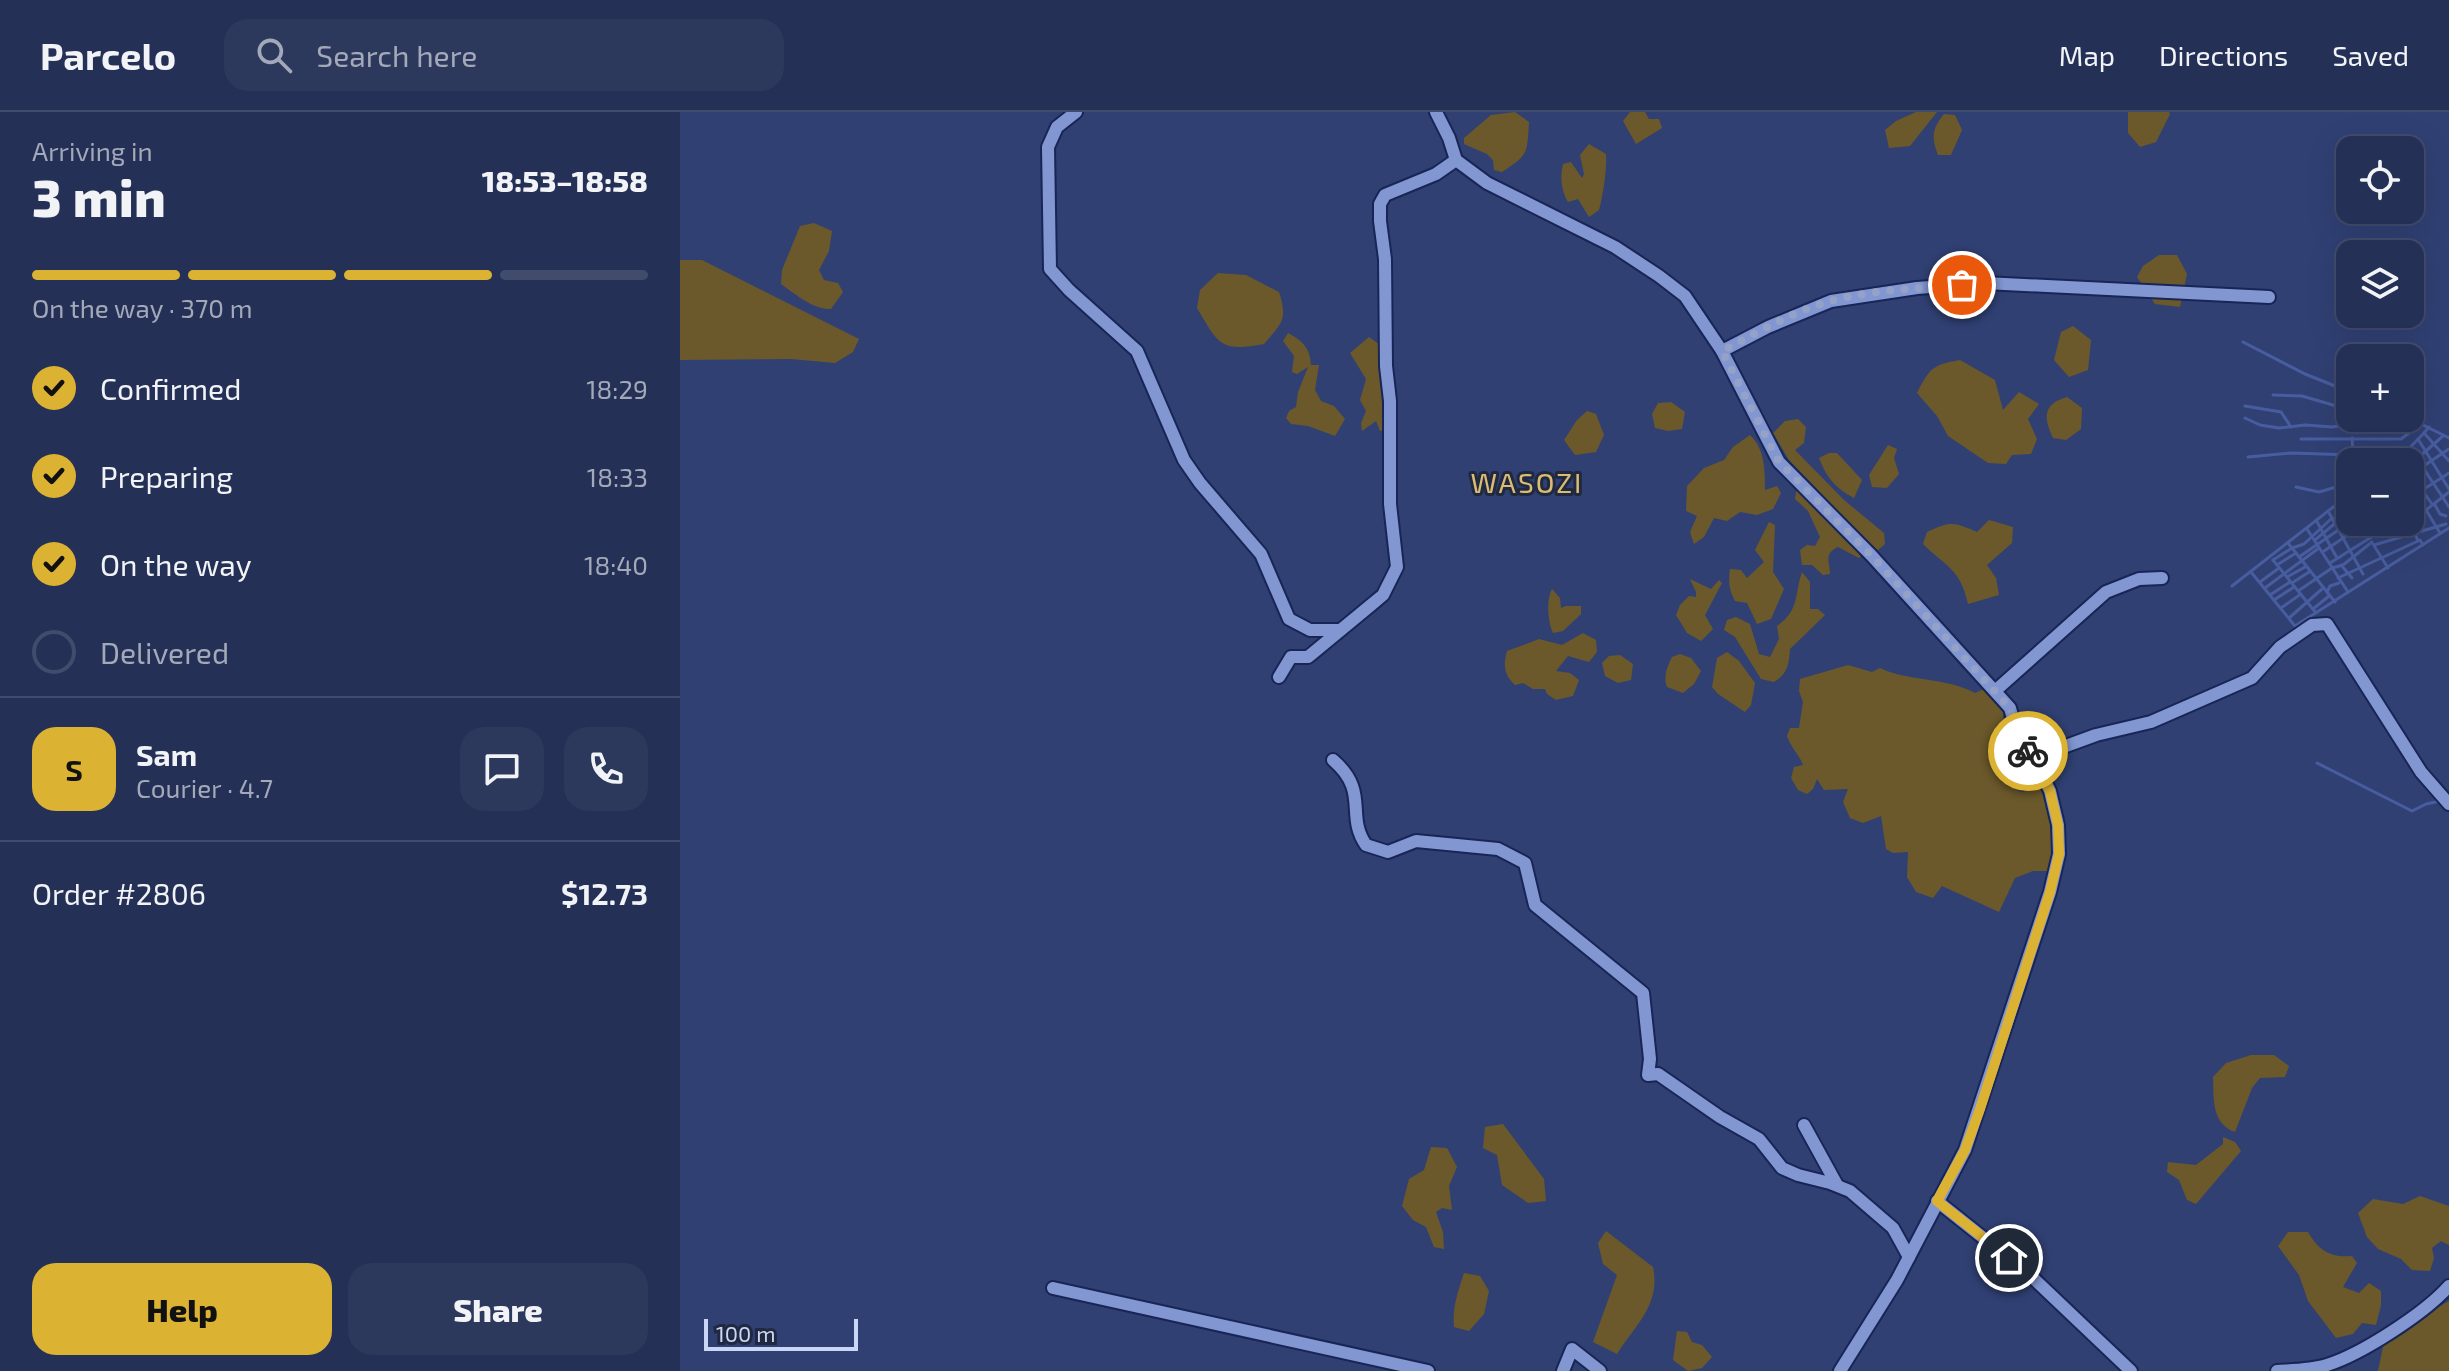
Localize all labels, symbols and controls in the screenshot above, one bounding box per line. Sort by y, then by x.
search box [224,19,784,91]
text: Parcelo [40,32,176,78]
icon: search [252,33,296,77]
text: Search here [316,37,477,73]
text: Map [2059,38,2115,72]
text: Directions [2159,38,2288,72]
text: Saved [2332,38,2409,72]
text: Arriving in [32,135,153,166]
map controls [2336,136,2424,536]
button: locate [2336,136,2424,224]
text: 18:53–18:58 [482,162,648,198]
text: 3 min [32,165,166,227]
button: layers [2336,240,2424,328]
pin [1928,251,1996,319]
icon: bag [1940,263,1984,307]
text: On the way · 370 m [32,292,253,323]
button: + [2336,344,2424,432]
icon: check [32,366,76,410]
text: Confirmed [100,370,241,406]
text: 18:29 [586,373,648,404]
button: − [2336,448,2424,536]
icon: check [32,454,76,498]
text: Preparing [100,458,233,494]
text: 18:33 [587,461,648,492]
district label: WASOZI [1471,465,1583,499]
icon: check [32,542,76,586]
text: On the way [100,546,252,582]
text: 18:40 [584,549,648,580]
text: Delivered [100,634,229,670]
courier [1988,711,2068,791]
button: chat [460,727,544,811]
button: phone [564,727,648,811]
icon: bike [2006,729,2050,773]
text: Sam [136,736,197,772]
text: S [65,751,83,787]
text: Courier · 4.7 [136,772,273,803]
text: Order #2806 [32,875,206,911]
text: $12.73 [561,875,648,911]
pin [1975,1224,2043,1292]
icon: home [1987,1236,2031,1280]
button: Help [32,1263,332,1355]
button: Share [348,1263,648,1355]
scale bar [704,1315,858,1351]
text: 100 m [716,1320,775,1346]

